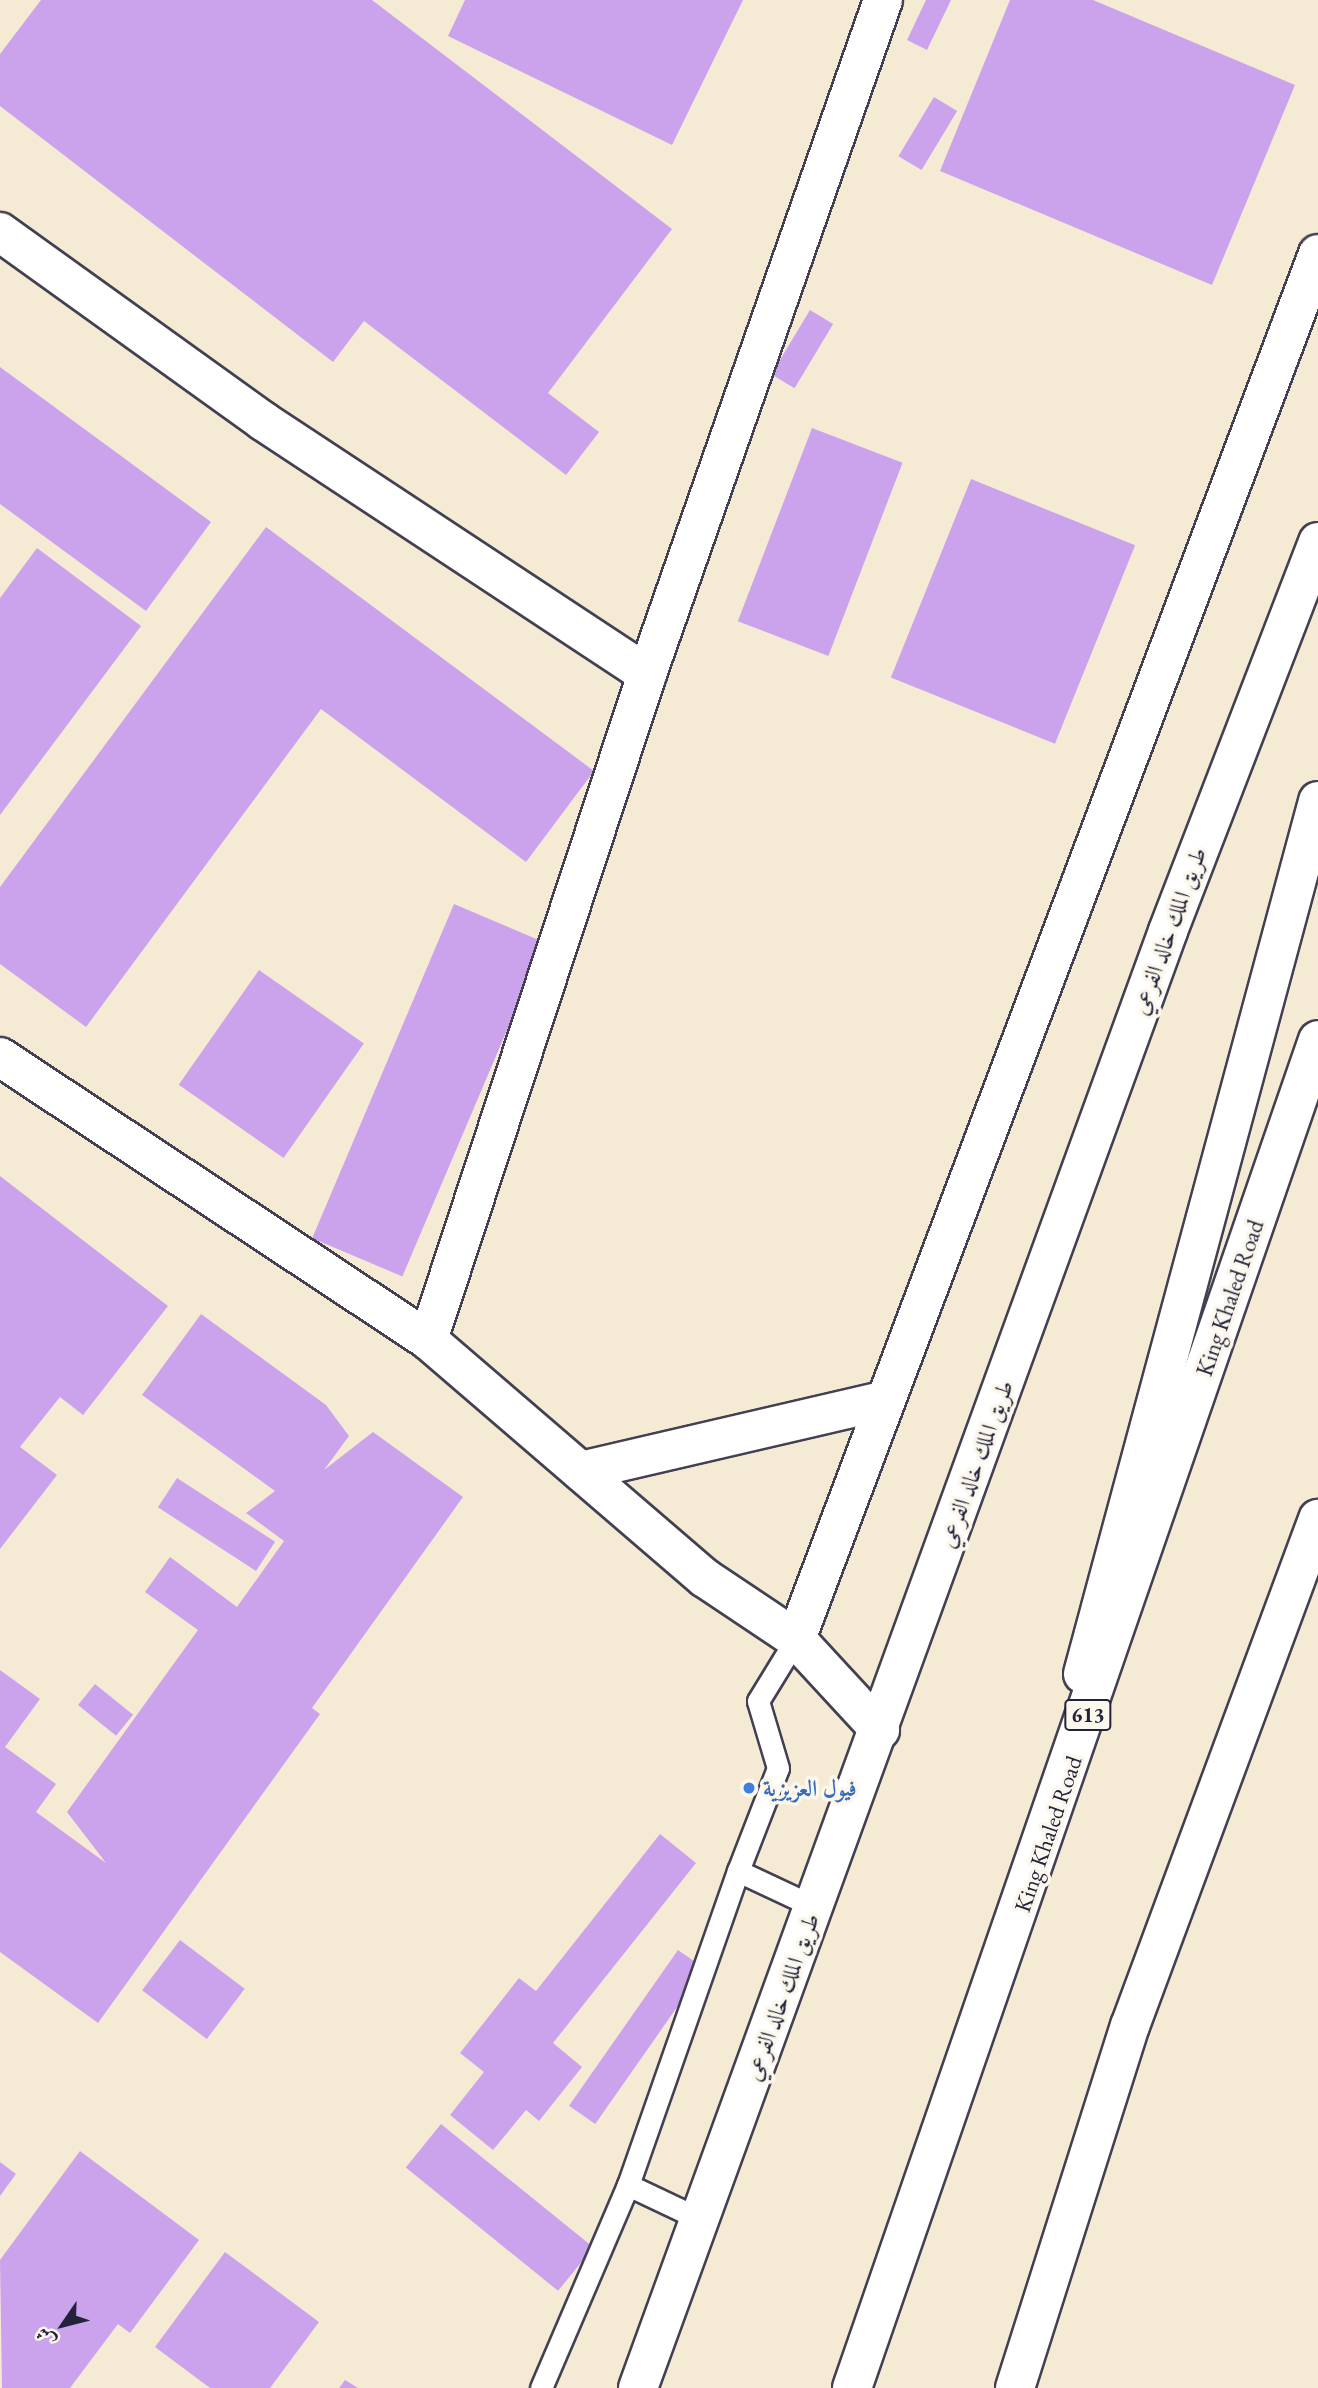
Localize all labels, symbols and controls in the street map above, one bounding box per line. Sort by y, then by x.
street label: طريق الملك خالد الفرعي [1126,843,1212,1019]
street label: King Khaled Road [1190,1216,1270,1380]
street label: طريق الملك خالد الفرعي [933,1376,1019,1552]
road number: 613 [1064,1698,1112,1732]
street label: King Khaled Road [1008,1752,1088,1916]
place label: فيول العزيزية [763,1774,857,1802]
marker: فيول العزيزية [741,1780,757,1796]
street label: طريق الملك خالد الفرعي [739,1909,825,2085]
north arrow [28,2290,98,2360]
text: ش [30,2322,61,2352]

